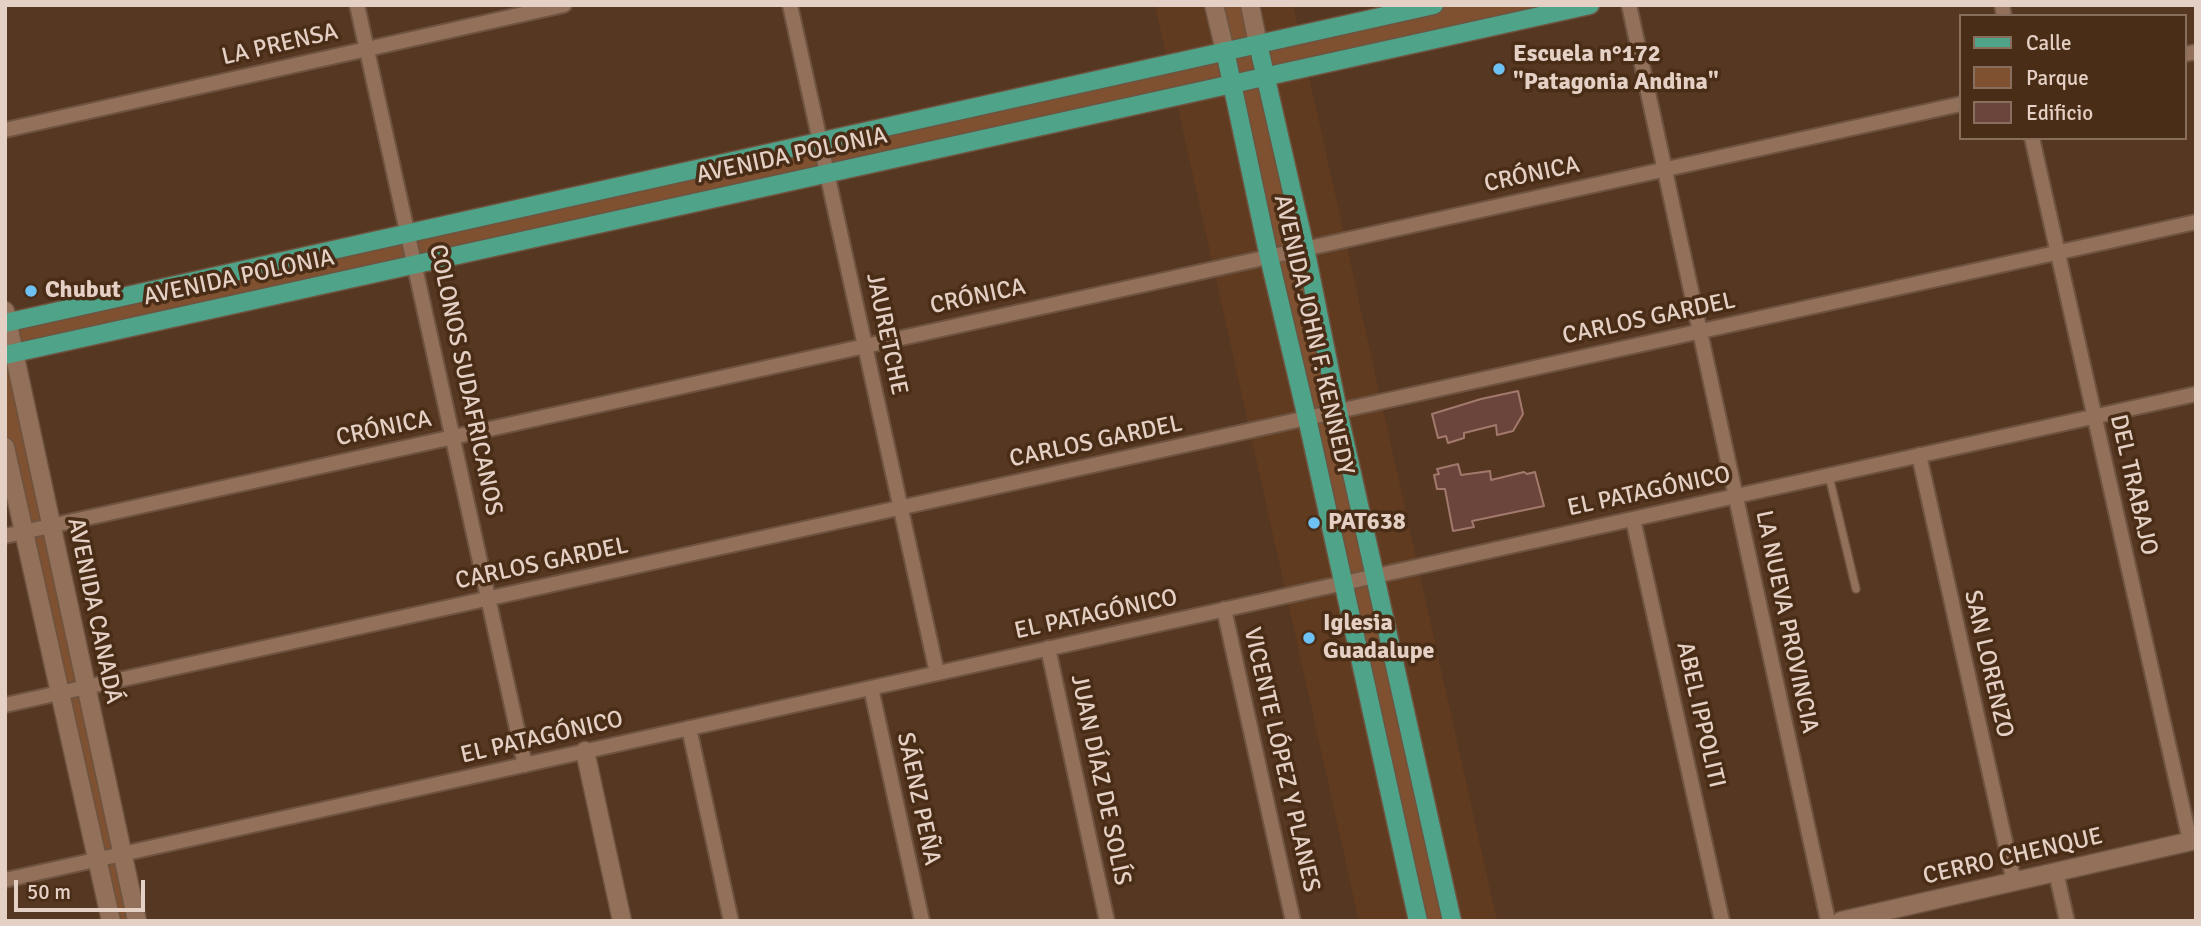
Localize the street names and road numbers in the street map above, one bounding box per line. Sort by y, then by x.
street label: LA PRENSA [219,18,341,72]
street label: AVENIDA POLONIA [694,122,890,190]
street label: CRÓNICA [1482,151,1582,199]
street label: AVENIDA JOHN F. KENNEDY [1267,192,1359,478]
street label: COLONOS SUDAFRICANOS [422,242,508,518]
street label: AVENIDA POLONIA [141,244,337,312]
street label: JAURETCHE [859,270,913,398]
street label: CRÓNICA [928,273,1028,321]
street label: CARLOS GARDEL [1560,287,1738,351]
street label: CRÓNICA [334,405,434,453]
street label: CARLOS GARDEL [1007,410,1185,474]
street label: DEL TRABAJO [2103,412,2163,558]
street label: EL PATAGÓNICO [1565,461,1733,523]
street label: LA NUEVA PROVINCIA [1748,508,1824,736]
street label: AVENIDA CANADÁ [60,515,128,707]
street label: CARLOS GARDEL [453,532,631,596]
street label: EL PATAGÓNICO [1012,584,1180,646]
street label: SAN LORENZO [1957,588,2019,740]
street label: VICENTE LÓPEZ Y PLANES [1237,625,1325,895]
street label: ABEL IPPOLITI [1669,639,1731,791]
street label: JUAN DÍAZ DE SOLÍS [1064,672,1136,888]
street label: EL PATAGÓNICO [458,705,626,771]
street label: SÁENZ PEÑA [890,730,946,868]
street label: CERRO CHENQUE [1920,822,2106,892]

